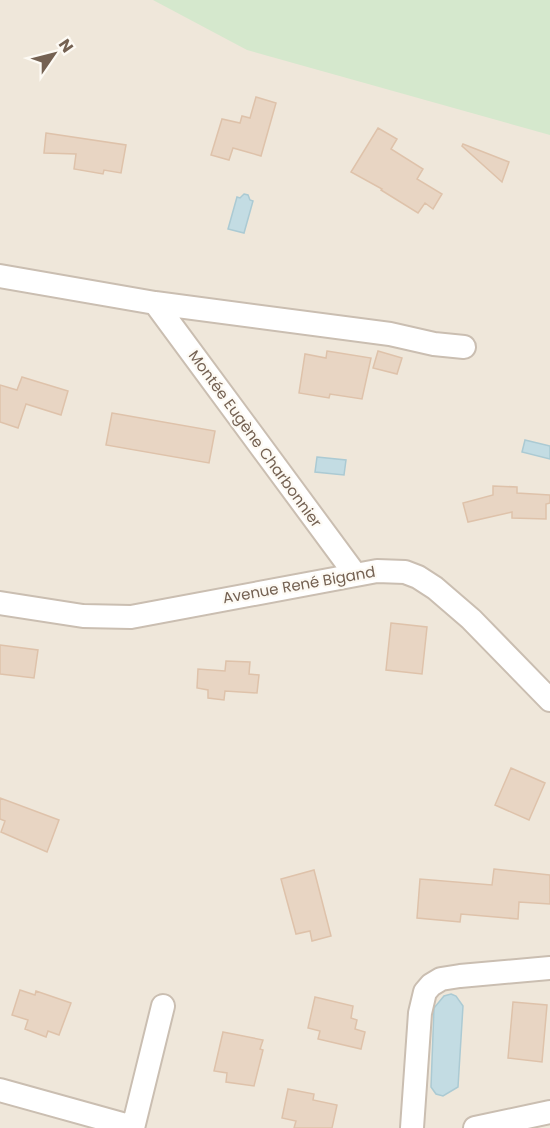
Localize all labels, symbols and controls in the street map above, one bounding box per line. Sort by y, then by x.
north arrow [24,24,84,84]
text: N [53,34,79,57]
street label: Montée Eugène Charbonnier [184,346,327,532]
street label: Avenue René Bigand [221,561,377,608]

